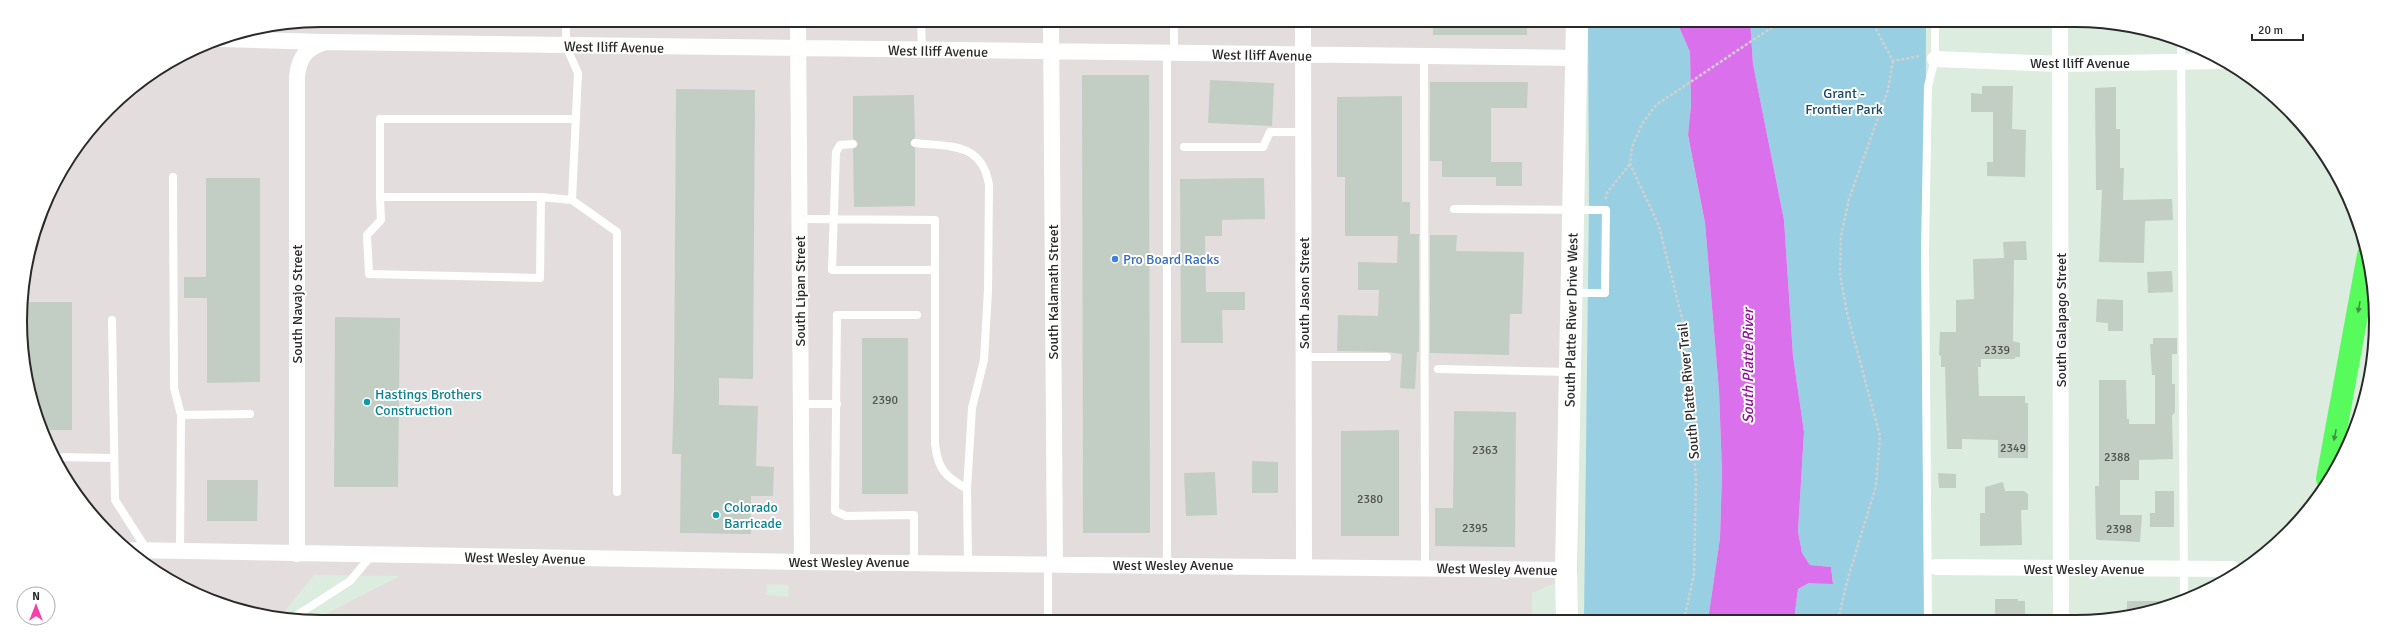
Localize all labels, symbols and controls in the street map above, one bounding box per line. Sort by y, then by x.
scale bar [2252,16,2303,42]
text: 20 m [2258,23,2283,38]
street label: West Iliff Avenue [564,38,664,57]
street label: West Iliff Avenue [888,42,988,61]
street label: West Iliff Avenue [1212,46,1312,65]
street label: West Iliff Avenue [2030,55,2130,72]
park label: Grant - Frontier Park [1805,85,1883,118]
street label: South Kalamath Street [1045,224,1062,360]
street label: South Platte River Drive West [1561,233,1582,407]
street label: South Lipan Street [792,235,809,346]
street label: South Jason Street [1296,237,1313,349]
street label: South Navajo Street [289,244,306,363]
place label: Pro Board Racks [1123,251,1219,268]
street label: South Galapago Street [2053,253,2070,387]
marker: Pro Board Racks [1110,254,1120,264]
one-way arrow [2355,301,2361,313]
water label: South Platte River [1739,306,1757,424]
street label: South Platte River Trail [1674,322,1703,460]
house number: 2339 [1984,343,2010,358]
place label: Hastings Brothers Construction [375,386,482,419]
house number: 2390 [872,393,898,408]
marker: Hastings Brothers Construction [362,397,372,407]
one-way arrow [2332,429,2338,441]
house number: 2349 [2000,441,2026,456]
house number: 2363 [1472,443,1498,458]
house number: 2388 [2104,450,2130,465]
house number: 2380 [1357,492,1383,507]
place label: Colorado Barricade [724,499,782,532]
marker: Colorado Barricade [711,510,721,520]
house number: 2395 [1462,521,1488,536]
house number: 2398 [2106,522,2132,537]
street label: West Wesley Avenue [464,549,586,568]
street label: West Wesley Avenue [788,554,910,571]
street label: West Wesley Avenue [1112,557,1234,574]
street label: West Wesley Avenue [1436,560,1558,579]
street label: West Wesley Avenue [2023,561,2145,578]
north arrow [16,586,56,626]
text: N [32,590,40,603]

